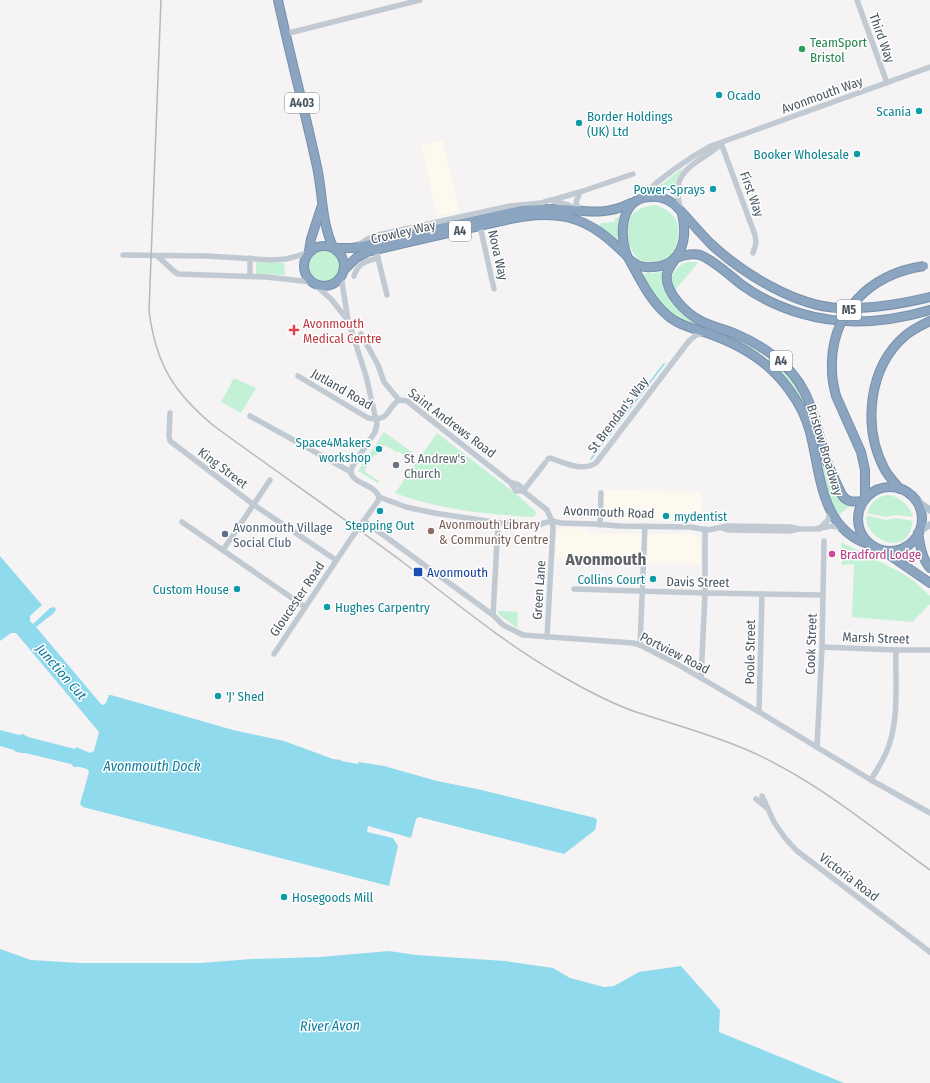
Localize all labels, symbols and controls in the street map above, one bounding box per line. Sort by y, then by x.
street label: Third Way [866,11,898,65]
place label: TeamSport Bristol [810,35,868,65]
marker: TeamSport Bristol [797,44,807,54]
street label: Avonmouth Way [779,73,865,117]
place label: Ocado [727,88,761,103]
marker: Ocado [714,90,724,100]
road number: A403 [285,93,319,113]
place label: Scania [876,104,911,119]
marker: Scania [914,106,924,116]
place label: Border Holdings (UK) Ltd [587,109,673,139]
marker: Border Holdings (UK) Ltd [574,118,584,128]
place label: Booker Wholesale [754,147,849,162]
marker: Booker Wholesale [852,149,862,159]
street label: First Way [737,169,767,219]
place label: Power-Sprays [633,182,705,197]
marker: Power-Sprays [708,184,718,194]
street label: Crowley Way [369,217,437,247]
road number: A4 [449,221,471,241]
street label: Nova Way [485,228,511,282]
road number: M5 [837,300,861,320]
place label: Avonmouth Medical Centre [303,316,382,346]
marker: Avonmouth Medical Centre [288,324,300,336]
road number: A4 [770,351,792,371]
street label: Jutland Road [309,365,375,413]
street label: St Brendan's Way [585,374,651,456]
street label: Saint Andrews Road [405,385,499,461]
street label: Bristow Broadway [804,403,846,498]
place label: Space4Makers workshop [295,435,371,465]
marker: Space4Makers workshop [374,444,384,454]
street label: King Street [195,445,251,492]
place label: St Andrew's Church [404,451,466,481]
marker: St Andrew's Church [391,460,401,470]
street label: Avonmouth Road [563,503,655,521]
marker: Stepping Out [375,506,385,516]
place label: mydentist [674,509,728,524]
marker: mydentist [661,511,671,521]
place label: Avonmouth Library & Community Centre [439,517,548,547]
place label: Stepping Out [345,518,415,533]
place label: Avonmouth Village Social Club [233,520,332,550]
marker: Avonmouth Library & Community Centre [426,526,436,536]
marker: Avonmouth Village Social Club [220,529,230,539]
place label: Bradford Lodge [840,547,921,562]
district label: Avonmouth [565,549,647,570]
marker: Bradford Lodge [827,549,837,559]
street label: Gloucester Road [267,559,327,639]
street label: Green Lane [529,560,549,620]
place label: Avonmouth [427,565,488,580]
marker: Avonmouth [412,566,424,578]
place label: Collins Court [577,572,646,587]
marker: Collins Court [648,574,658,584]
street label: Davis Street [666,574,730,590]
place label: Custom House [153,582,229,597]
marker: Custom House [232,584,242,594]
place label: Hughes Carpentry [335,600,430,615]
marker: Hughes Carpentry [322,602,332,612]
street label: Cook Street [802,612,820,675]
street label: Poole Street [742,619,758,685]
street label: Portview Road [638,629,712,677]
street label: Marsh Street [842,629,911,647]
water label: Junction Cut [31,640,90,704]
place label: 'J' Shed [226,689,264,704]
marker: 'J' Shed [213,691,223,701]
water label: Avonmouth Dock [103,758,201,775]
street label: Victoria Road [816,850,882,904]
place label: Hosegoods Mill [292,890,374,905]
marker: Hosegoods Mill [279,892,289,902]
water label: River Avon [300,1017,360,1035]

